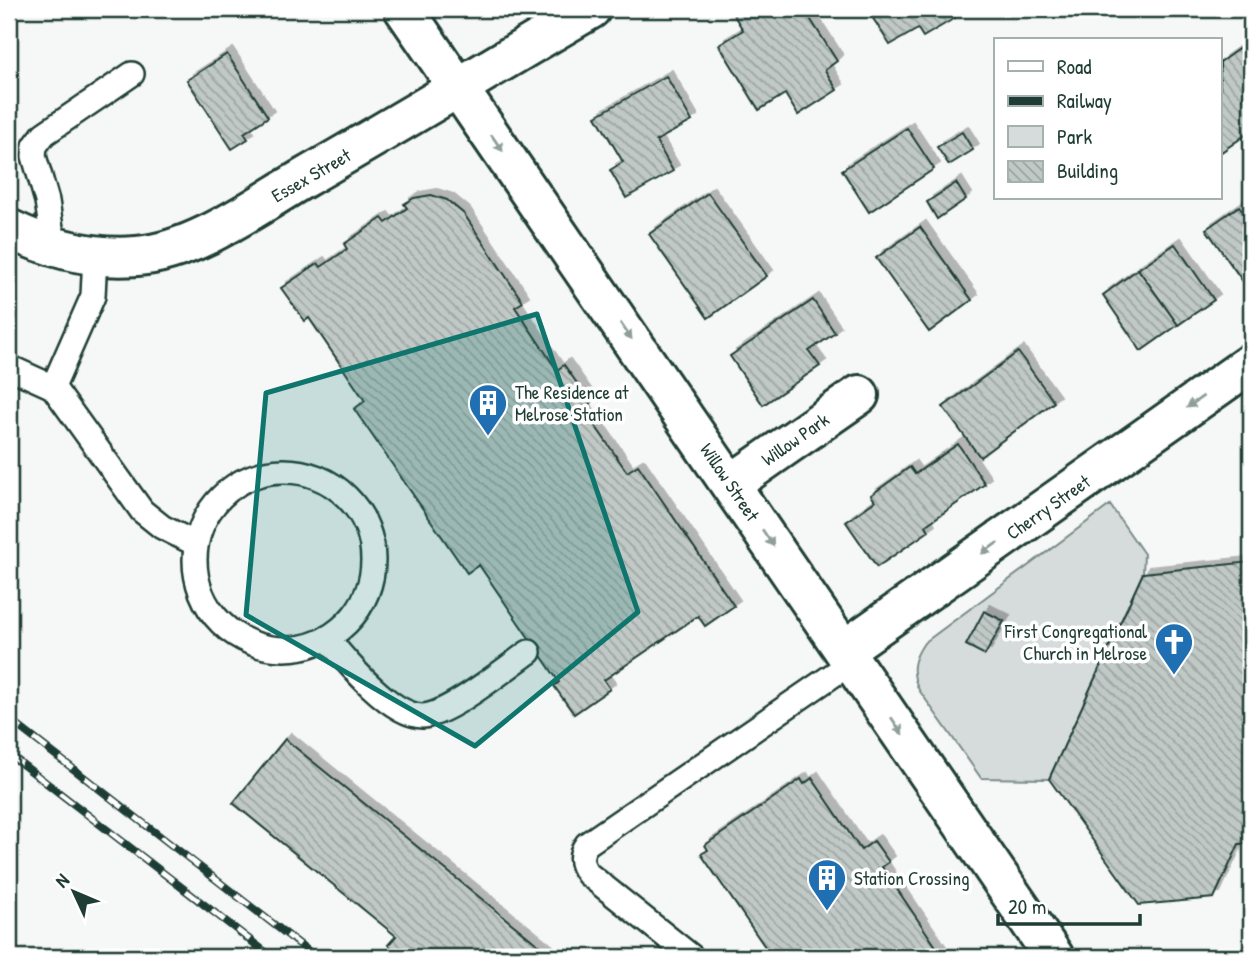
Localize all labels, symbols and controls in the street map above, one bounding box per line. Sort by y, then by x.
legend [994,38,1222,200]
text: Road [1057,52,1091,81]
text: Railway [1057,86,1112,115]
text: Park [1057,122,1092,151]
one-way arrow [490,133,503,153]
street label: Essex Street [267,142,356,208]
text: Building [1057,156,1118,185]
one-way arrow [619,321,632,341]
place label: The Residence at Melrose Station [515,379,629,427]
building icon: The Residence at Melrose Station [467,382,509,437]
one-way arrow [1186,395,1204,409]
street label: Willow Park [756,406,834,472]
street label: Willow Street [694,438,766,527]
street label: Cherry Street [1001,468,1096,546]
one-way arrow [761,529,774,548]
one-way arrow [981,541,999,555]
place label: First Congregational Church in Melrose [1004,618,1148,666]
church icon: First Congregational Church in Melrose [1153,621,1195,676]
one-way arrow [890,717,904,735]
building icon: Station Crossing [806,857,848,912]
north arrow [38,858,108,928]
place label: Station Crossing [854,865,969,891]
text: N [49,868,75,893]
scale bar [998,882,1139,926]
text: 20 m [1008,892,1046,921]

